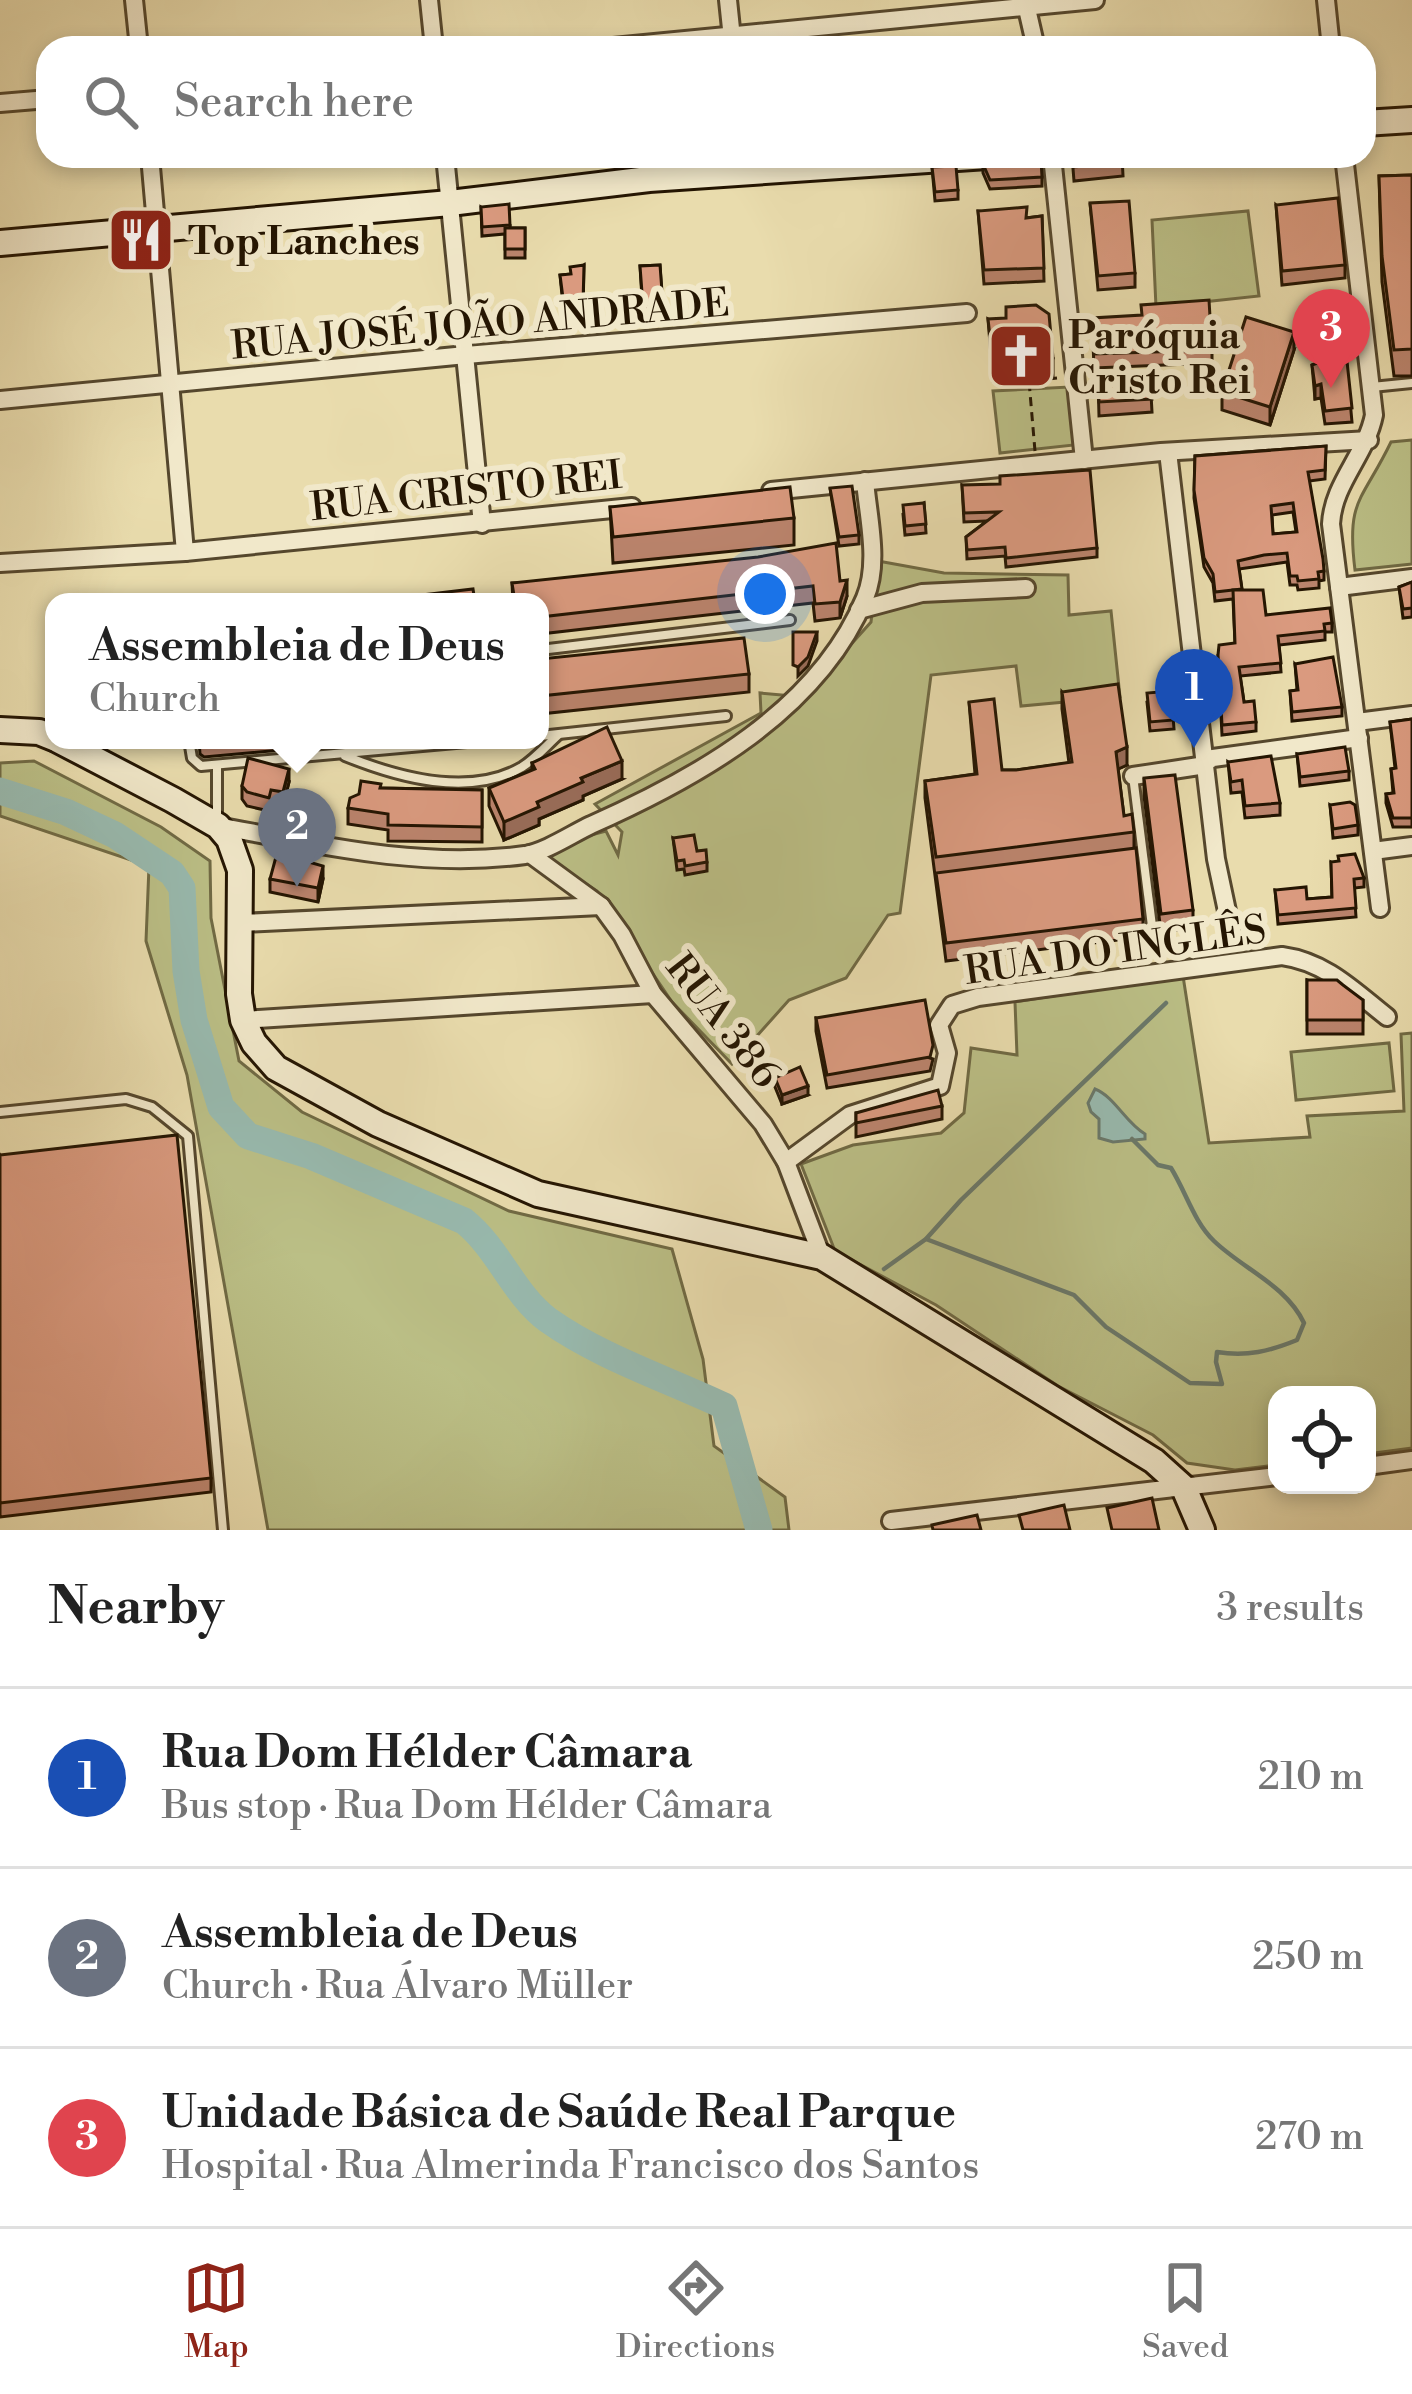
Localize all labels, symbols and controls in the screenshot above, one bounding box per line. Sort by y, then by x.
search box [36,36,1376,168]
icon: search [78,69,144,135]
text: Search here [174,74,414,131]
restaurant icon: Top Lanches [106,205,176,275]
place label: Top Lanches [188,218,420,267]
street label: RUA JOSÉ JOÃO ANDRADE [229,277,731,372]
pin: 3 [1292,289,1370,388]
place label: Paróquia Cristo Rei [1068,312,1251,406]
church icon: Paróquia Cristo Rei [986,321,1056,391]
street label: RUA CRISTO REI [308,452,625,533]
your location [735,564,795,624]
popup [45,593,549,749]
text: Assembleia de Deus [89,618,505,675]
pin: 1 [1155,649,1233,748]
text: Church [89,675,220,724]
pin: 2 [258,788,336,887]
street label: RUA DO INGLÊS [961,904,1269,997]
street label: RUA 386 [654,945,790,1099]
map controls [1268,1386,1376,1494]
button: locate [1268,1386,1376,1494]
text: Nearby [48,1576,224,1640]
text: 3 results [1216,1584,1364,1633]
text: Rua Dom Hélder Câmara [162,1725,692,1782]
text: 1 [78,1753,96,1802]
text: 210 m [1258,1753,1364,1802]
text: Bus stop · Rua Dom Hélder Câmara [162,1782,772,1831]
text: Assembleia de Deus [162,1905,578,1962]
text: 2 [75,1933,99,1982]
text: 250 m [1252,1933,1364,1982]
text: Church · Rua Álvaro Müller [162,1962,633,2011]
text: Unidade Básica de Saúde Real Parque [162,2085,956,2142]
text: 3 [75,2113,99,2162]
text: 270 m [1255,2113,1364,2162]
text: Hospital · Rua Almerinda Francisco dos Santos [162,2142,979,2191]
tab: Map [183,2255,249,2368]
tab: Directions [616,2255,775,2368]
tab: Saved [1142,2255,1229,2368]

